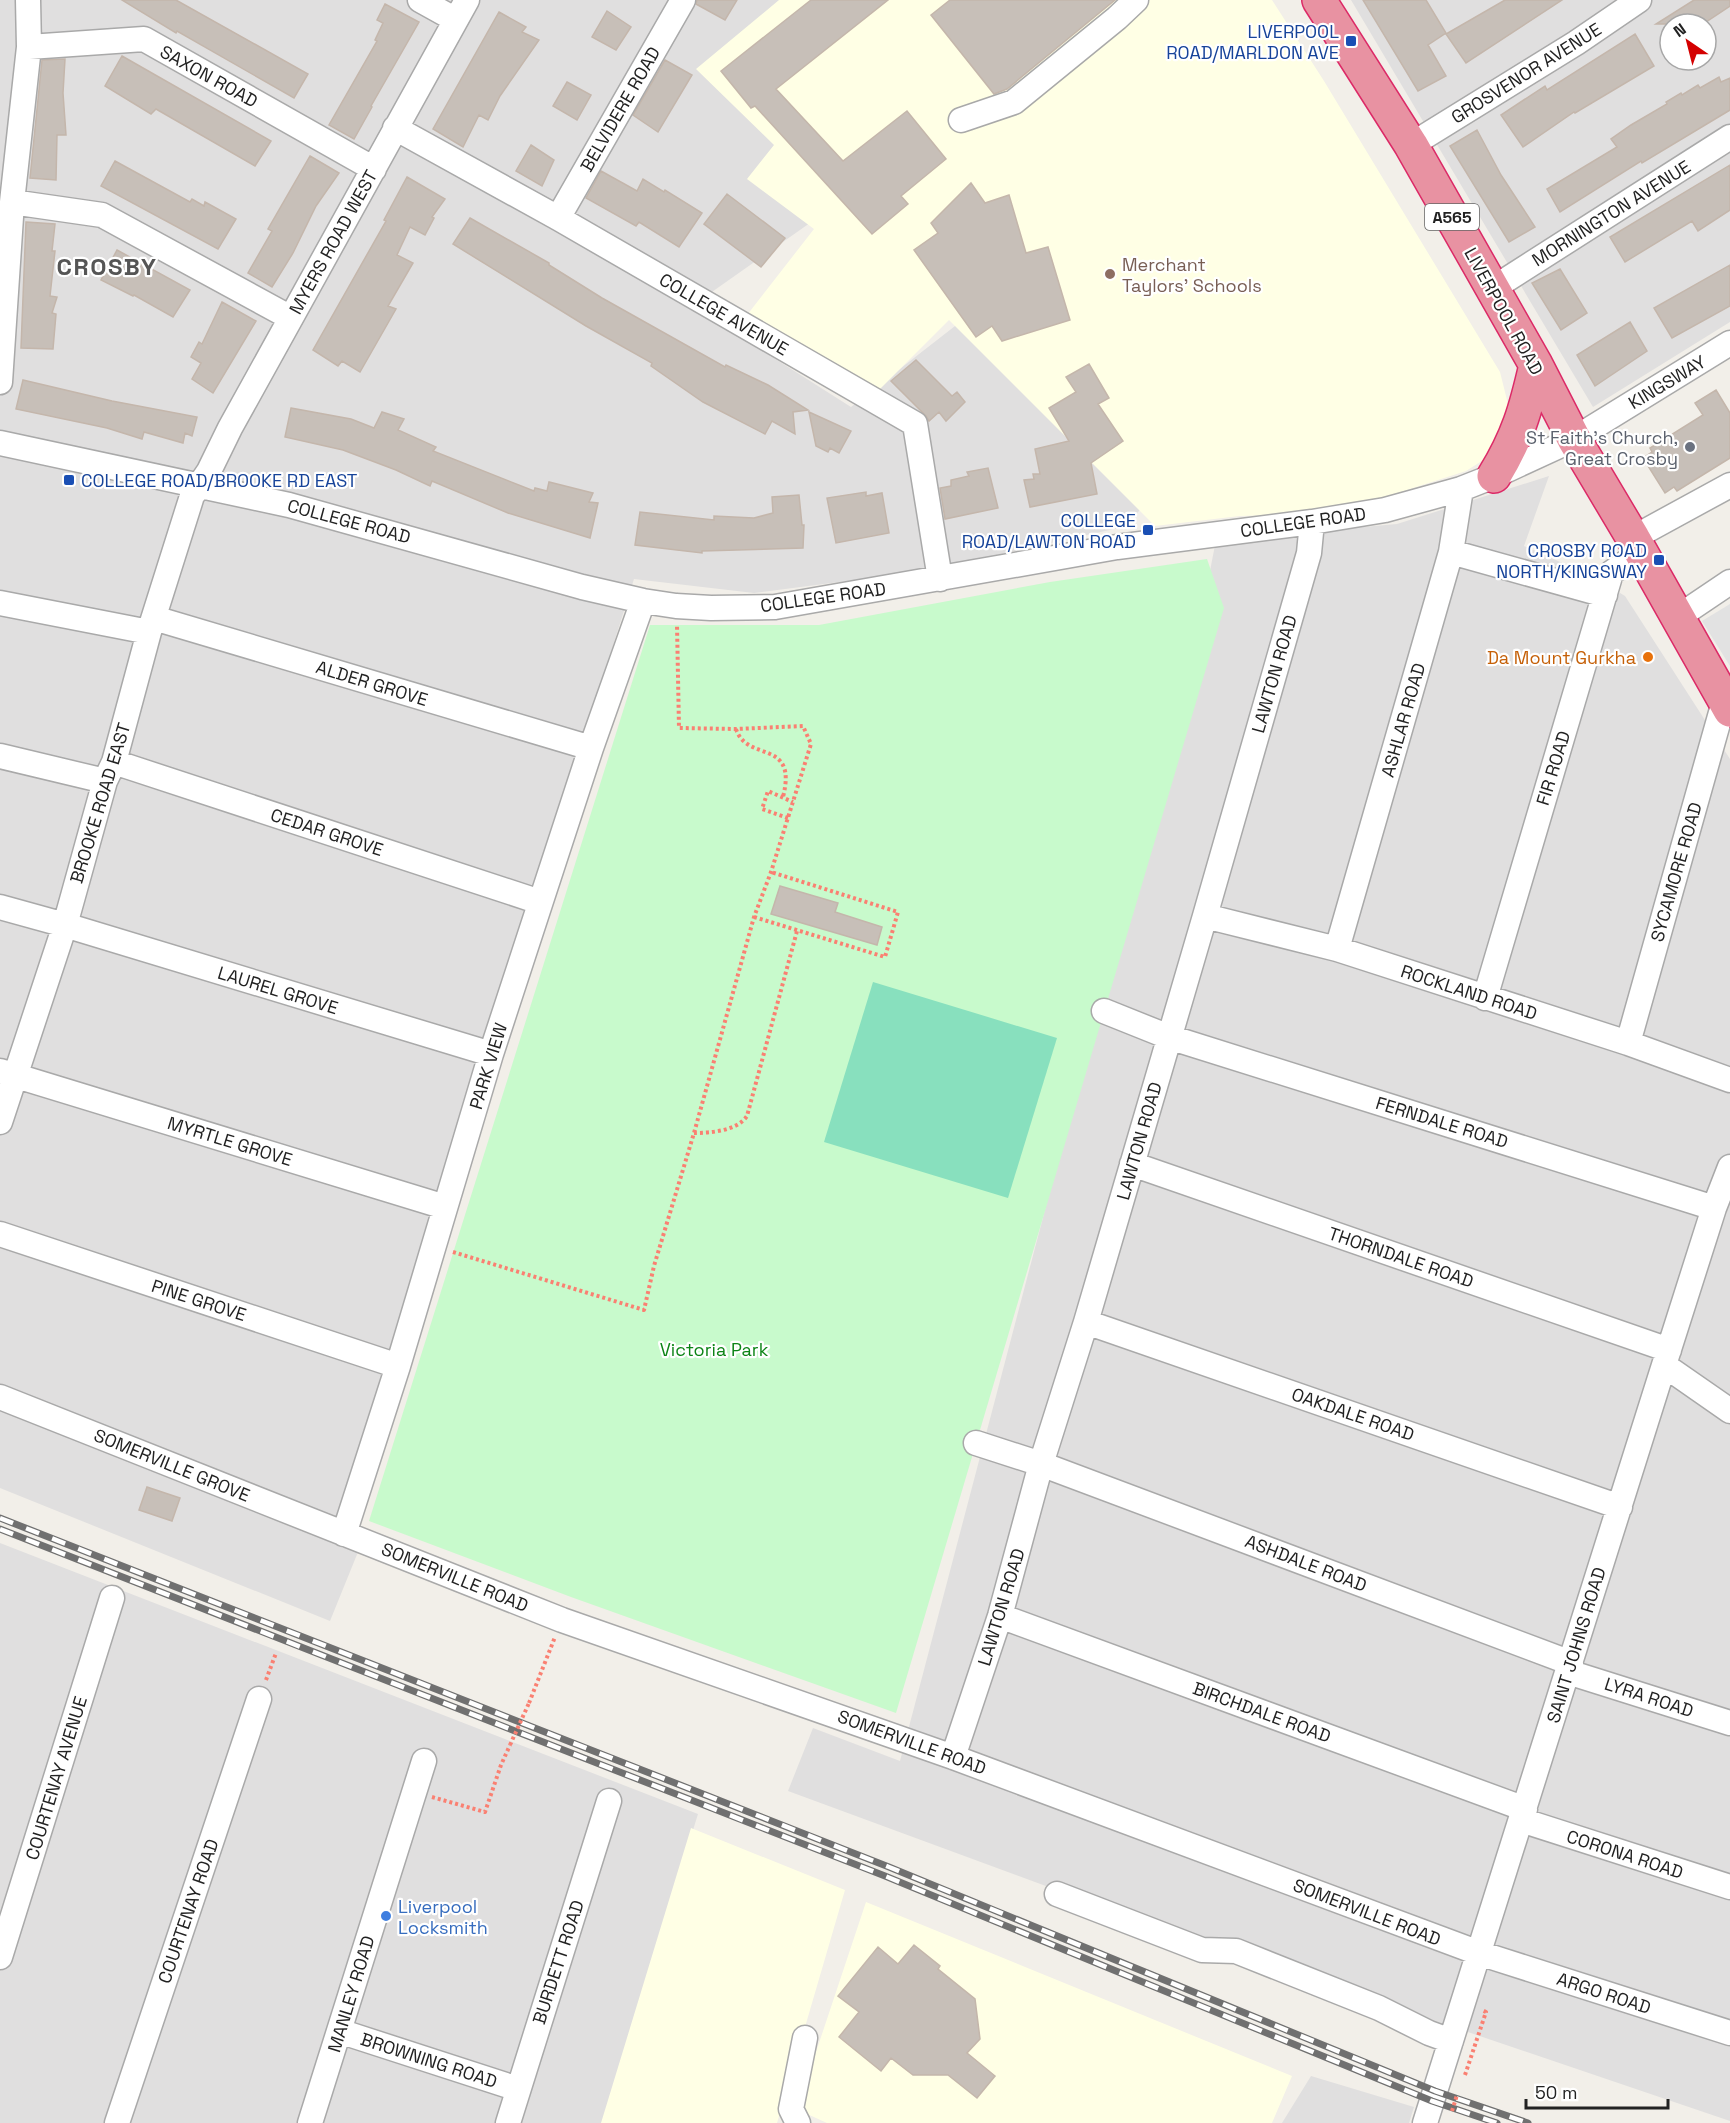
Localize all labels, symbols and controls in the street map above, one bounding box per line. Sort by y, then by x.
north arrow [1658,12,1718,72]
street label: GROSVENOR AVENUE [1447,17,1605,129]
text: N [1669,18,1690,42]
place label: LIVERPOOL ROAD/MARLDON AVE [1166,20,1339,64]
marker: LIVERPOOL ROAD/MARLDON AVE [1344,34,1358,48]
street label: SAXON ROAD [156,40,262,112]
street label: BELVIDERE ROAD [575,42,665,176]
street label: MORNINGTON AVENUE [1527,155,1695,271]
street label: MYERS ROAD WEST [284,165,382,318]
road number: A565 [1425,204,1479,230]
street label: LIVERPOOL ROAD [1459,243,1549,379]
district label: CROSBY [57,251,157,282]
place label: Merchant Taylors' Schools [1122,253,1262,297]
marker: Merchant Taylors' Schools [1103,267,1117,281]
street label: COLLEGE AVENUE [655,268,793,360]
street label: KINGSWAY [1624,350,1710,414]
place label: St Faith's Church, Great Crosby [1526,426,1678,470]
marker: St Faith's Church, Great Crosby [1683,440,1697,454]
place label: COLLEGE ROAD/BROOKE RD EAST [81,469,358,492]
marker: COLLEGE ROAD/BROOKE RD EAST [62,473,76,487]
street label: COLLEGE ROAD [285,494,413,548]
street label: COLLEGE ROAD [1239,502,1367,542]
place label: COLLEGE ROAD/LAWTON ROAD [962,509,1136,553]
marker: COLLEGE ROAD/LAWTON ROAD [1141,523,1155,537]
place label: CROSBY ROAD NORTH/KINGSWAY [1496,539,1647,583]
marker: CROSBY ROAD NORTH/KINGSWAY [1652,553,1666,567]
street label: COLLEGE ROAD [759,577,887,617]
street label: LAWTON ROAD [1246,612,1302,736]
place label: Da Mount Gurkha [1487,646,1636,669]
marker: Da Mount Gurkha [1641,650,1655,664]
street label: ALDER GROVE [313,655,431,711]
street label: ASHLAR ROAD [1376,660,1430,780]
street label: BROOKE ROAD EAST [65,720,135,886]
street label: FIR ROAD [1531,728,1575,808]
street label: SYCAMORE ROAD [1645,800,1707,944]
street label: CEDAR GROVE [268,803,386,861]
street label: ROCKLAND ROAD [1398,959,1540,1025]
street label: LAUREL GROVE [215,961,341,1019]
street label: PARK VIEW [464,1020,512,1112]
street label: LAWTON ROAD [1111,1079,1167,1203]
street label: FERNDALE ROAD [1373,1091,1511,1153]
street label: MYRTLE GROVE [165,1111,295,1171]
street label: THORNDALE ROAD [1325,1221,1477,1293]
street label: PINE GROVE [149,1274,249,1326]
park label: Victoria Park [660,1338,769,1361]
street label: OAKDALE ROAD [1289,1382,1417,1446]
street label: SOMERVILLE GROVE [91,1423,253,1507]
street label: ASHDALE ROAD [1242,1529,1370,1597]
street label: SOMERVILLE ROAD [378,1537,532,1617]
street label: LAWTON ROAD [972,1545,1030,1669]
street label: SAINT JOHNS ROAD [1541,1564,1611,1726]
street label: LYRA ROAD [1602,1672,1696,1722]
street label: BIRCHDALE ROAD [1190,1676,1334,1748]
street label: COURTENAY AVENUE [20,1693,92,1863]
street label: SOMERVILLE ROAD [835,1704,989,1780]
street label: CORONA ROAD [1564,1824,1686,1884]
street label: COURTENAY ROAD [153,1836,223,1986]
street label: SOMERVILLE ROAD [1290,1873,1444,1951]
place label: Liverpool Locksmith [398,1895,488,1939]
street label: BURDETT ROAD [527,1897,589,2027]
marker: Liverpool Locksmith [379,1909,393,1923]
street label: MANLEY ROAD [322,1933,380,2055]
street label: ARGO ROAD [1554,1967,1654,2019]
street label: BROWNING ROAD [358,2027,500,2093]
scale bar [1526,2072,1668,2110]
text: 50 m [1535,2081,1577,2104]

